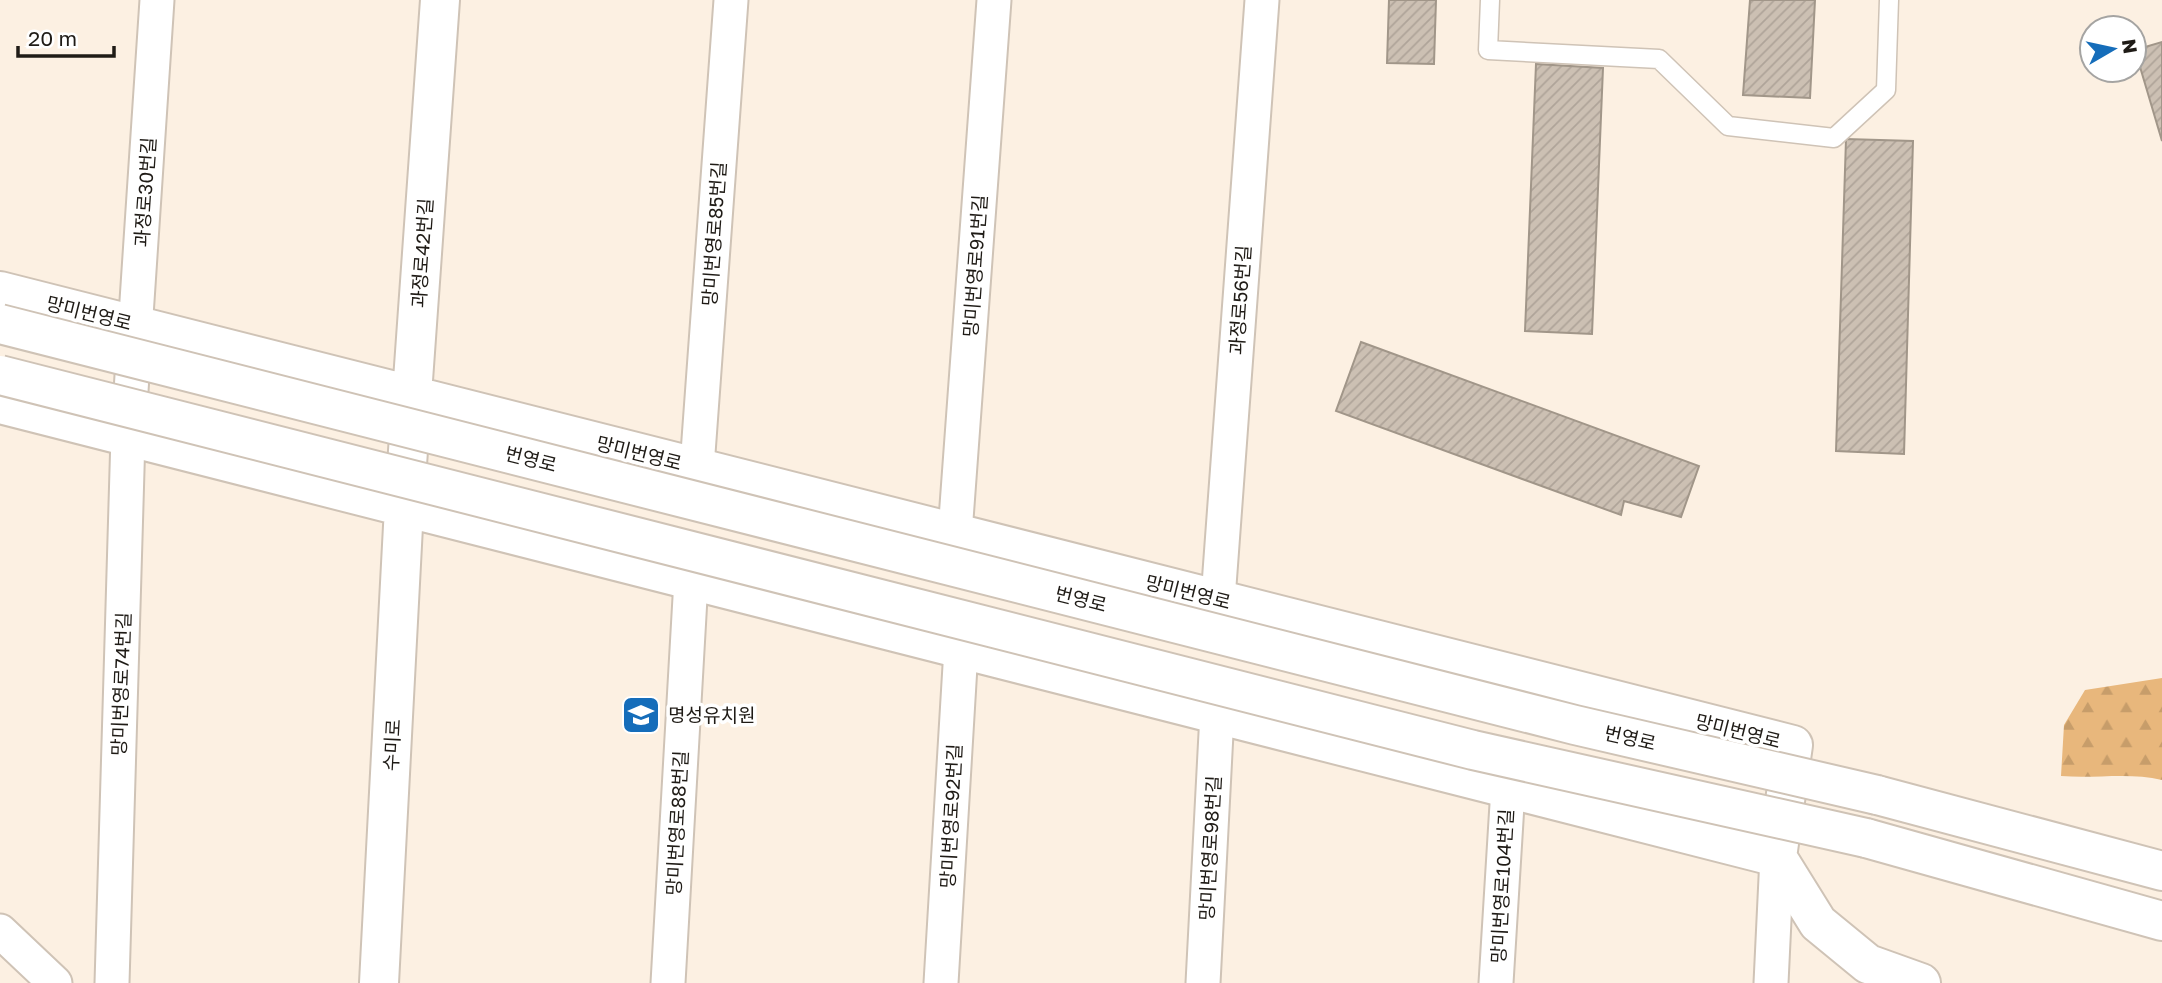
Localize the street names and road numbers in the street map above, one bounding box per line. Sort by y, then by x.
street label: 과정로30번길 [129,136,160,248]
street label: 망미번영로85번길 [697,161,730,307]
street label: 망미번영로91번길 [958,194,991,338]
street label: 과정로42번길 [406,197,437,309]
street label: 과정로56번길 [1224,244,1255,356]
street label: 망미번영로 [44,291,134,334]
street label: 망미번영로 [594,431,684,474]
street label: 번영로 [503,441,559,476]
street label: 망미번영로 [1143,570,1233,613]
street label: 번영로 [1053,581,1109,616]
street label: 망미번영로74번길 [106,612,135,756]
street label: 망미번영로 [1693,709,1783,752]
street label: 수미로 [379,718,404,772]
street label: 번영로 [1602,720,1658,755]
street label: 망미번영로92번길 [935,743,966,889]
street label: 망미번영로88번길 [661,750,692,896]
street label: 망미번영로98번길 [1194,775,1225,921]
street label: 망미번영로104번길 [1486,808,1517,964]

